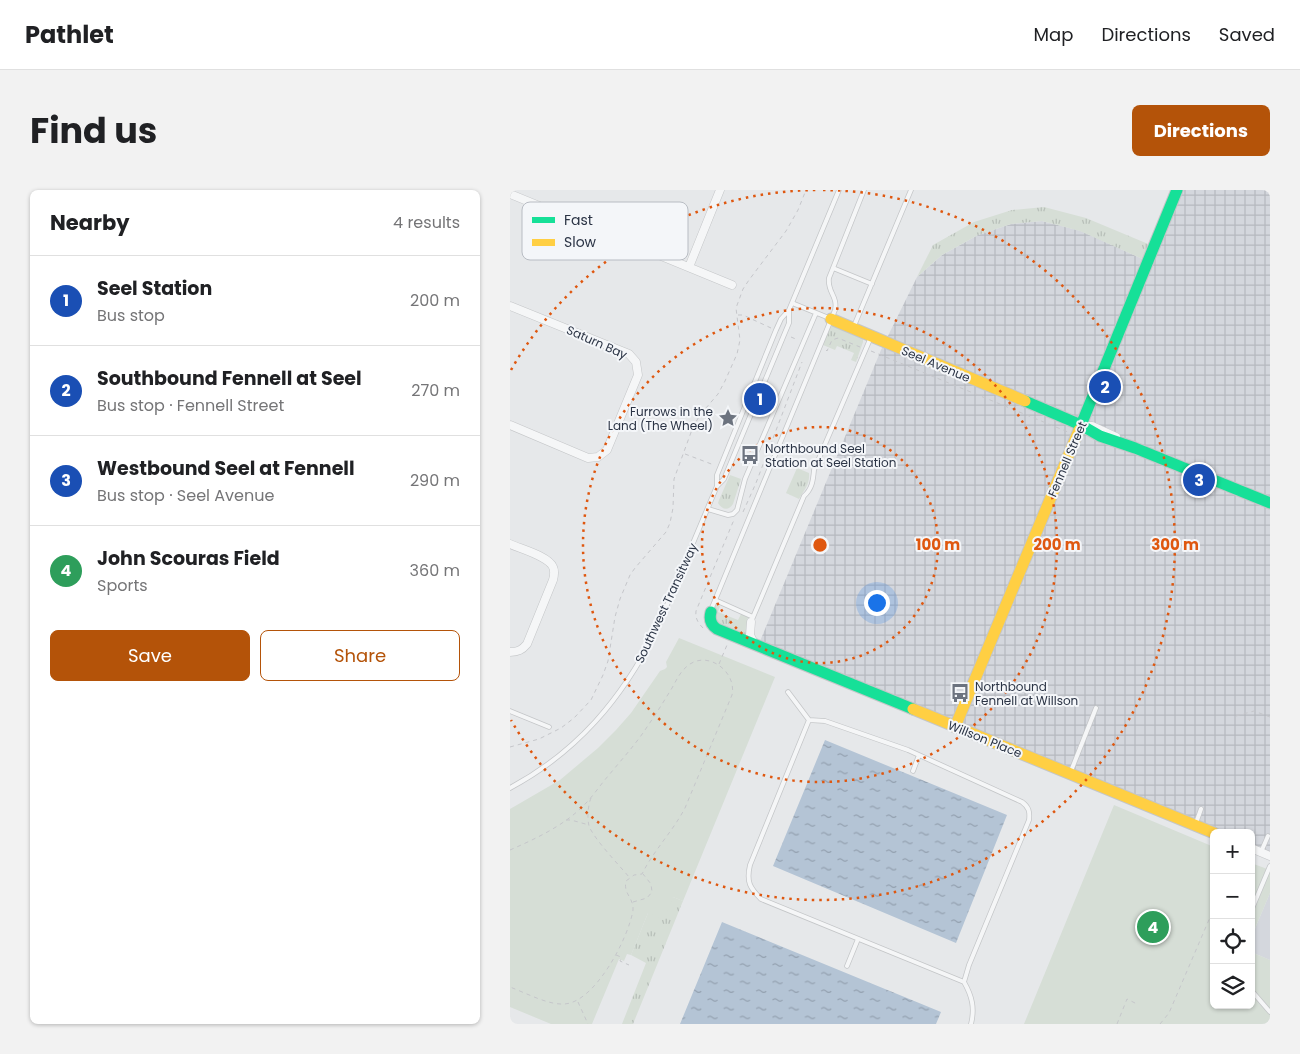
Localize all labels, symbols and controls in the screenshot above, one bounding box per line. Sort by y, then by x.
text: Pathlet [25,18,114,51]
text: Map [1034,22,1073,47]
text: Directions [1101,22,1191,47]
text: Saved [1219,22,1275,47]
button: Directions [1132,105,1270,156]
text: Find us [30,106,157,155]
legend [522,202,688,260]
text: Nearby [50,208,130,237]
text: Fast [564,210,593,230]
text: 4 results [393,211,460,234]
text: Slow [564,232,597,252]
text: Seel Station [97,275,212,302]
text: 1 [63,289,69,312]
text: 200 m [410,289,460,312]
text: Bus stop [97,304,165,327]
street label: Saturn Bay [564,321,630,363]
street label: Seel Avenue [899,342,973,386]
text: Southbound Fennell at Seel [97,365,362,392]
pin: 2 [1089,368,1121,406]
text: 2 [61,379,71,402]
text: 270 m [411,379,460,402]
pin: 1 [744,380,776,418]
text: Bus stop · Fennell Street [97,394,284,417]
place label: Furrows in the Land (The Wheel) [608,403,713,434]
place icon: Furrows in the Land (The Wheel) [717,407,739,429]
street label: Fennell Street [1043,419,1091,499]
place label: Northbound Seel Station at Seel Station [765,440,896,471]
bus stop icon: Northbound Seel Station at Seel Station [739,444,761,466]
text: Westbound Seel at Fennell [97,455,355,482]
pin: 3 [1183,461,1215,499]
text: 3 [61,469,71,492]
text: 290 m [410,469,460,492]
text: Bus stop · Seel Avenue [97,484,274,507]
text: 100 m [916,534,960,555]
text: 200 m [1033,534,1081,555]
text: 300 m [1151,534,1199,555]
centre of rings [811,536,829,554]
street label: Southwest Transitway [631,540,701,666]
text: John Scouras Field [97,545,280,572]
text: 4 [61,559,71,582]
text: 360 m [410,559,460,582]
text: Sports [97,574,148,597]
your location [864,590,890,616]
button: Save [50,630,250,681]
button: Share [260,630,460,681]
place label: Northbound Fennell at Willson [975,678,1078,709]
bus stop icon: Northbound Fennell at Willson [949,682,971,704]
street label: Willson Place [946,716,1024,762]
map controls [1210,829,1255,1009]
button: + [1210,829,1255,874]
button: − [1210,874,1255,919]
pin: 4 [1137,908,1169,946]
button: locate [1210,919,1255,964]
button: layers [1210,964,1255,1009]

